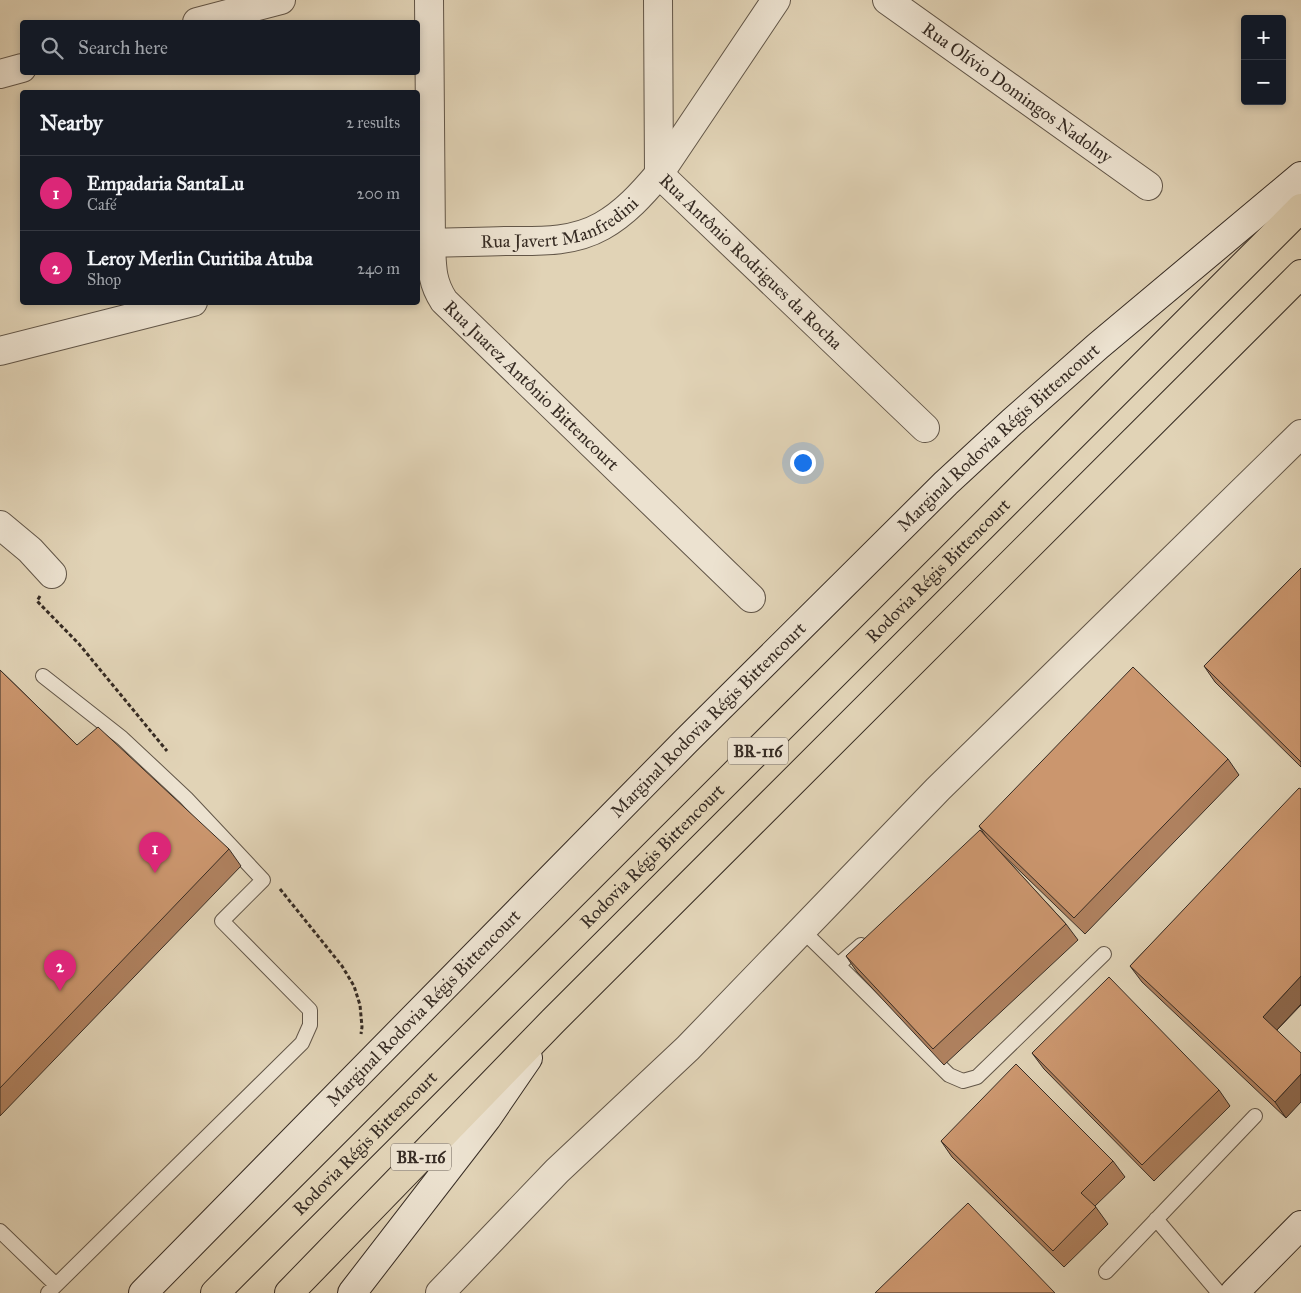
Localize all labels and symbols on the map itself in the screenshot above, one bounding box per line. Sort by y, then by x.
street label: Rua Olívio Domingos Nadolny [918,18,1117,168]
street label: Rua Antônio Rodrigues da Rocha [655,169,847,354]
street label: Rua Javert Manfredini [480,192,643,253]
street label: Rua Juarez Antônio Bittencourt [439,296,624,476]
street label: Marginal Rodovia Régis Bittencourt [893,338,1105,536]
your location [790,450,816,476]
street label: Rodovia Régis Bittencourt [861,493,1015,647]
street label: Marginal Rodovia Régis Bittencourt [606,617,811,822]
road number: BR-116 [728,738,788,764]
street label: Rodovia Régis Bittencourt [575,779,729,933]
pin: 1 [139,832,171,873]
street label: Marginal Rodovia Régis Bittencourt [322,904,526,1111]
pin: 2 [44,950,76,991]
street label: Rodovia Régis Bittencourt [288,1066,442,1220]
road number: BR-116 [391,1144,451,1170]

